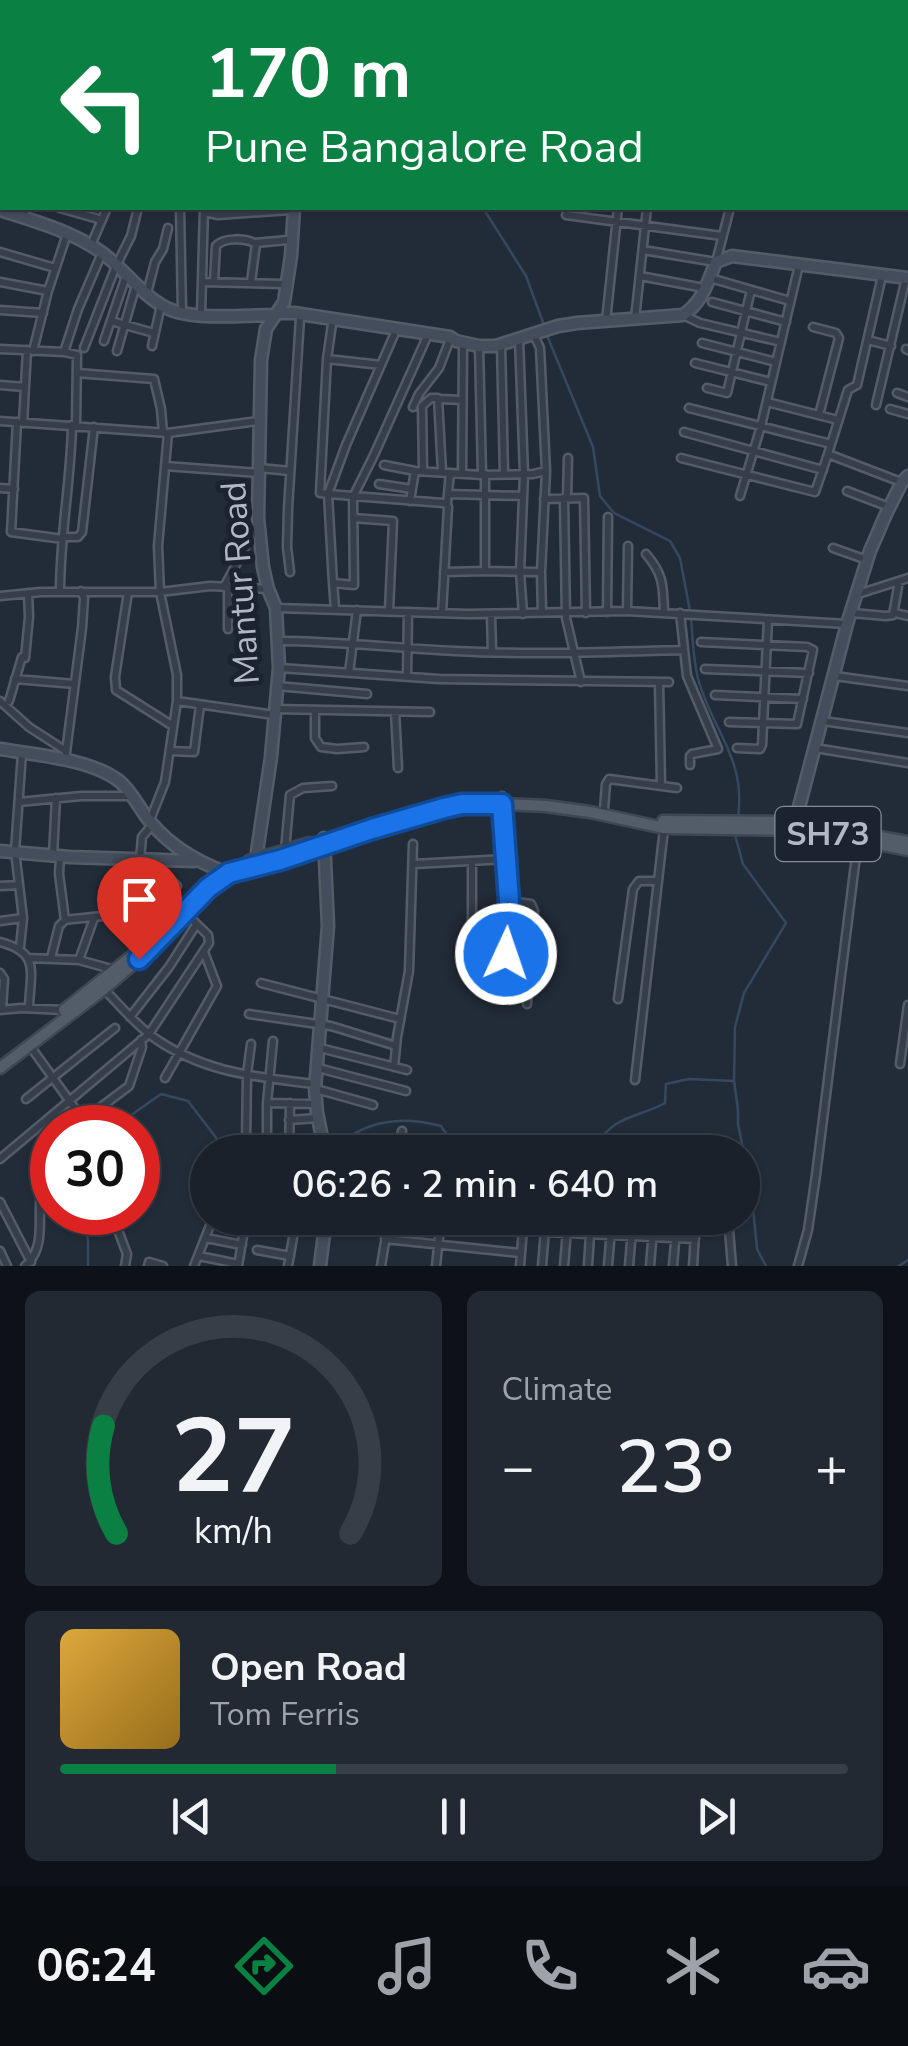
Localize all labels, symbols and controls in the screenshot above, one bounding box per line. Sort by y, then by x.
text: 170 m [205,26,411,122]
icon: left [40,40,170,170]
text: Pune Bangalore Road [205,117,644,178]
street label: Mantur Road [210,480,271,686]
road number: SH73 [776,807,880,861]
pin [97,857,182,960]
icon: arrive [112,872,167,927]
position arrow [454,902,558,1006]
speed limit sign: 30 [30,1105,160,1235]
text: 06:26 · 2 min · 640 m [292,1159,658,1210]
text: Climate [502,1368,612,1411]
text: 27 [171,1386,296,1528]
text: 23° [616,1416,734,1518]
text: − [502,1430,535,1505]
text: + [815,1430,848,1505]
text: km/h [194,1507,273,1556]
text: Open Road [210,1642,407,1693]
text: Tom Ferris [210,1693,360,1736]
icon: previous [164,1789,219,1844]
icon: pause [426,1789,481,1844]
icon: next [689,1789,744,1844]
icon: directions [229,1931,299,2001]
icon: music [372,1931,442,2001]
icon: phone [515,1931,585,2001]
icon: climate [658,1931,728,2001]
icon: car [801,1931,871,2001]
text: 06:24 [37,1936,156,1997]

